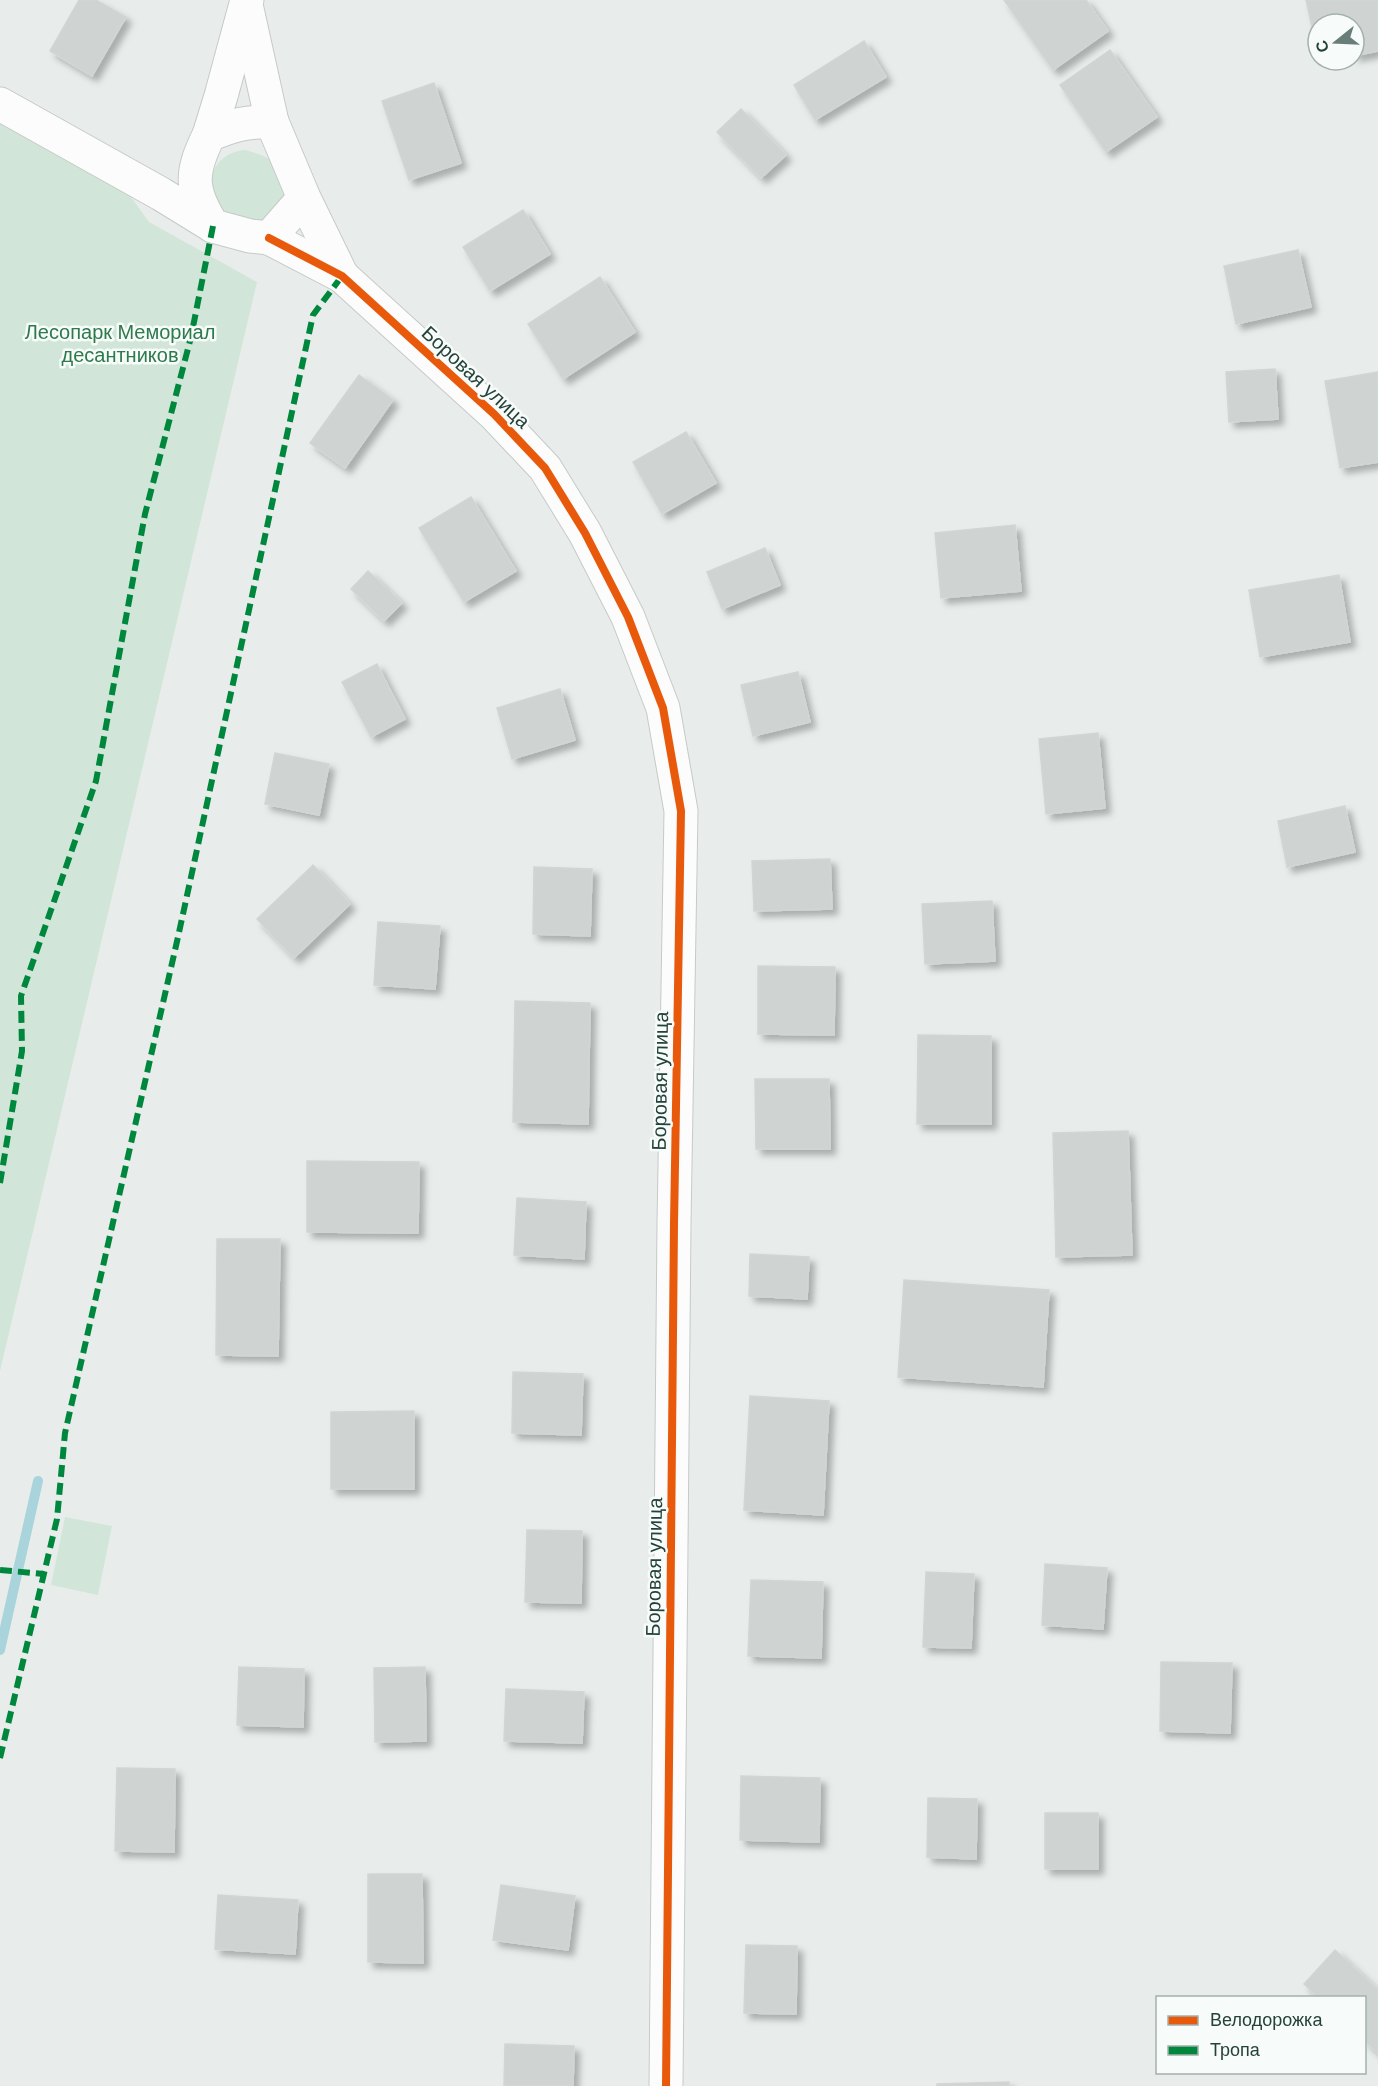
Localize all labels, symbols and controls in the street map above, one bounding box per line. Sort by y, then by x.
north arrow [1306,12,1366,72]
text: С [1310,37,1334,55]
park label: Лесопарк Мемориал десантников [25,319,215,368]
street label: Боровая улица [416,320,536,435]
street label: Боровая улица [646,1010,674,1151]
street label: Боровая улица [640,1496,668,1637]
legend [1156,1996,1366,2074]
text: Велодорожка [1210,2008,1323,2032]
text: Тропа [1210,2038,1261,2062]

